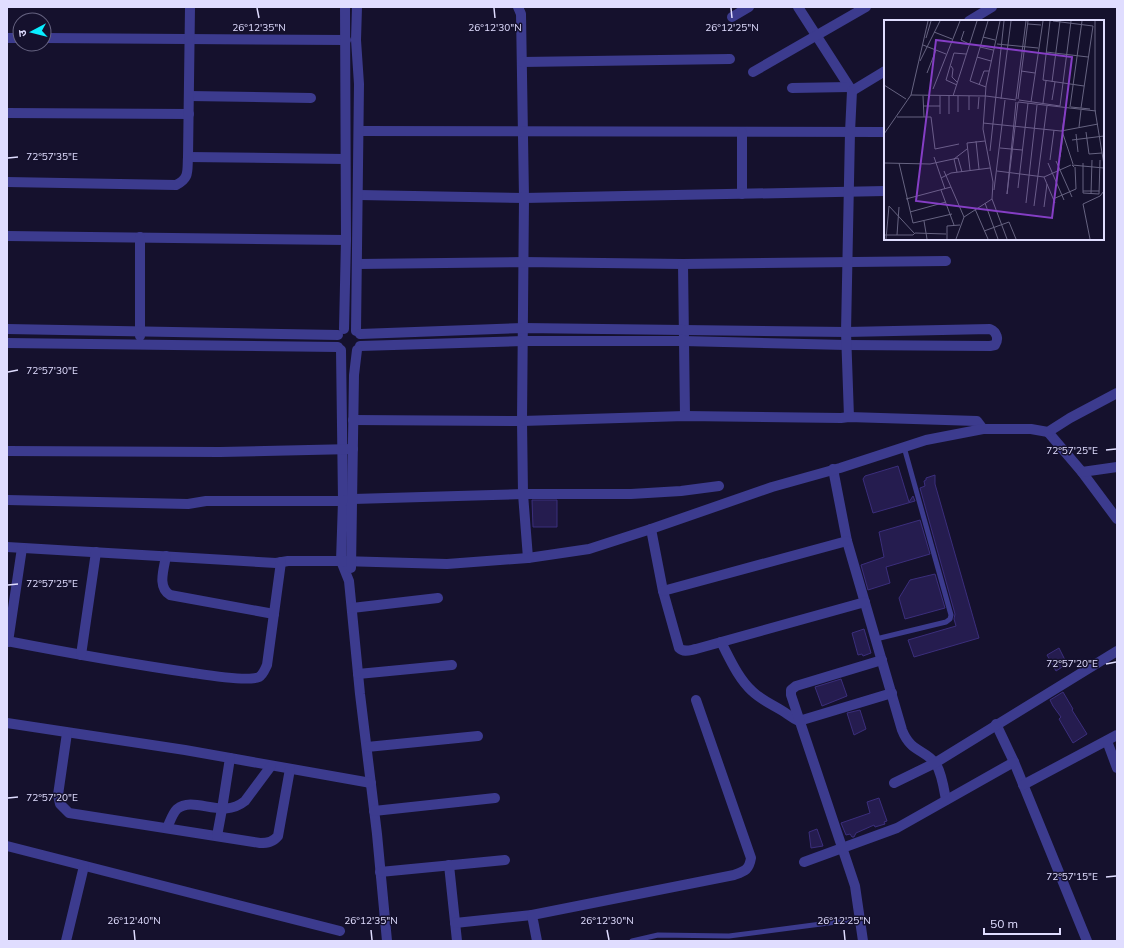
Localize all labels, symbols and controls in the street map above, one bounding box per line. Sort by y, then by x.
north arrow [12,12,52,52]
inset map [884,20,1104,240]
text: 26°12'35"N [232,21,286,34]
text: 26°12'30"N [468,21,522,34]
text: 26°12'25"N [705,21,759,34]
text: उ [15,29,29,37]
text: 72°57'35"E [26,150,78,163]
text: 72°57'30"E [26,364,78,377]
text: 72°57'25"E [1046,444,1098,457]
text: 72°57'25"E [26,577,78,590]
text: 72°57'20"E [1046,657,1098,670]
text: 72°57'20"E [26,791,78,804]
text: 72°57'15"E [1046,870,1098,883]
scale bar [984,910,1060,936]
text: 26°12'40"N [107,914,161,927]
text: 26°12'35"N [344,914,398,927]
text: 26°12'30"N [580,914,634,927]
text: 26°12'25"N [817,914,871,927]
text: 50 m [990,916,1018,931]

